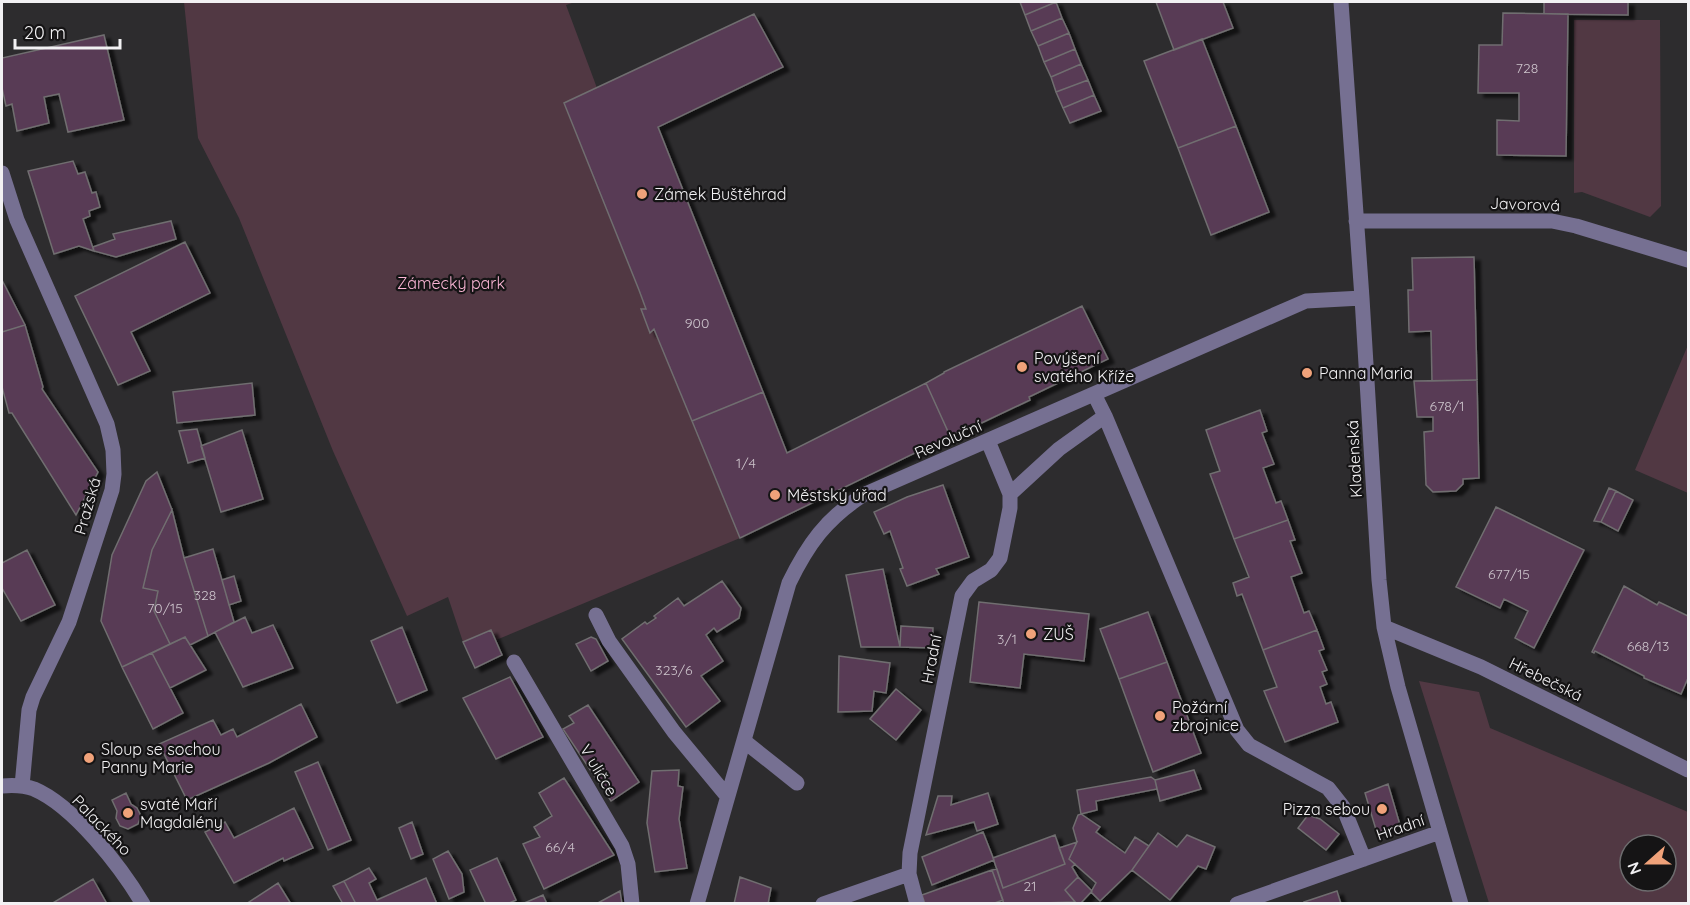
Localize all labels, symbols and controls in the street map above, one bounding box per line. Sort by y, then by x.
scale bar [15,12,120,50]
text: 20 m [24,21,66,44]
house number: 728 [1516,59,1538,77]
place label: Zámek Buštěhrad [654,184,786,204]
marker: Zámek Buštěhrad [635,187,649,201]
street label: Javorová [1490,193,1560,215]
park label: Zámecký park [397,273,505,293]
house number: 900 [685,314,709,332]
place label: Povýšení svatého Kříže [1034,348,1134,386]
marker: Povýšení svatého Kříže [1015,360,1029,374]
place label: Panna Maria [1319,363,1413,383]
marker: Panna Maria [1300,366,1314,380]
house number: 678/1 [1430,397,1464,415]
street label: Revoluční [911,415,985,463]
street label: Kladenská [1342,420,1366,498]
house number: 1/4 [736,454,756,472]
street label: Pražská [69,475,105,537]
place label: Městský úřad [787,485,887,505]
marker: Městský úřad [768,488,782,502]
house number: 677/15 [1488,565,1530,583]
house number: 328 [194,586,216,604]
house number: 70/15 [147,599,183,617]
place label: ZUŠ [1043,624,1074,644]
marker: ZUŠ [1024,627,1038,641]
house number: 3/1 [997,630,1017,648]
street label: Hradní [916,632,946,685]
house number: 668/13 [1627,637,1669,655]
street label: Hřebečská [1506,653,1586,705]
house number: 323/6 [655,661,693,679]
place label: Požární zbrojnice [1172,697,1239,735]
marker: Požární zbrojnice [1153,709,1167,723]
place label: Sloup se sochou Panny Marie [101,739,221,777]
street label: V uličce [576,740,622,800]
marker: Sloup se sochou Panny Marie [82,751,96,765]
street label: Palackého [68,790,136,860]
place label: svaté Maří Magdalény [140,794,223,832]
place label: Pizza sebou [1283,799,1370,819]
marker: Pizza sebou [1375,802,1389,816]
marker: svaté Maří Magdalény [121,806,135,820]
street label: Hradní [1373,809,1427,845]
north arrow [1618,833,1678,893]
house number: 66/4 [545,838,575,856]
text: N [1623,859,1645,877]
house number: 21 [1024,877,1036,895]

